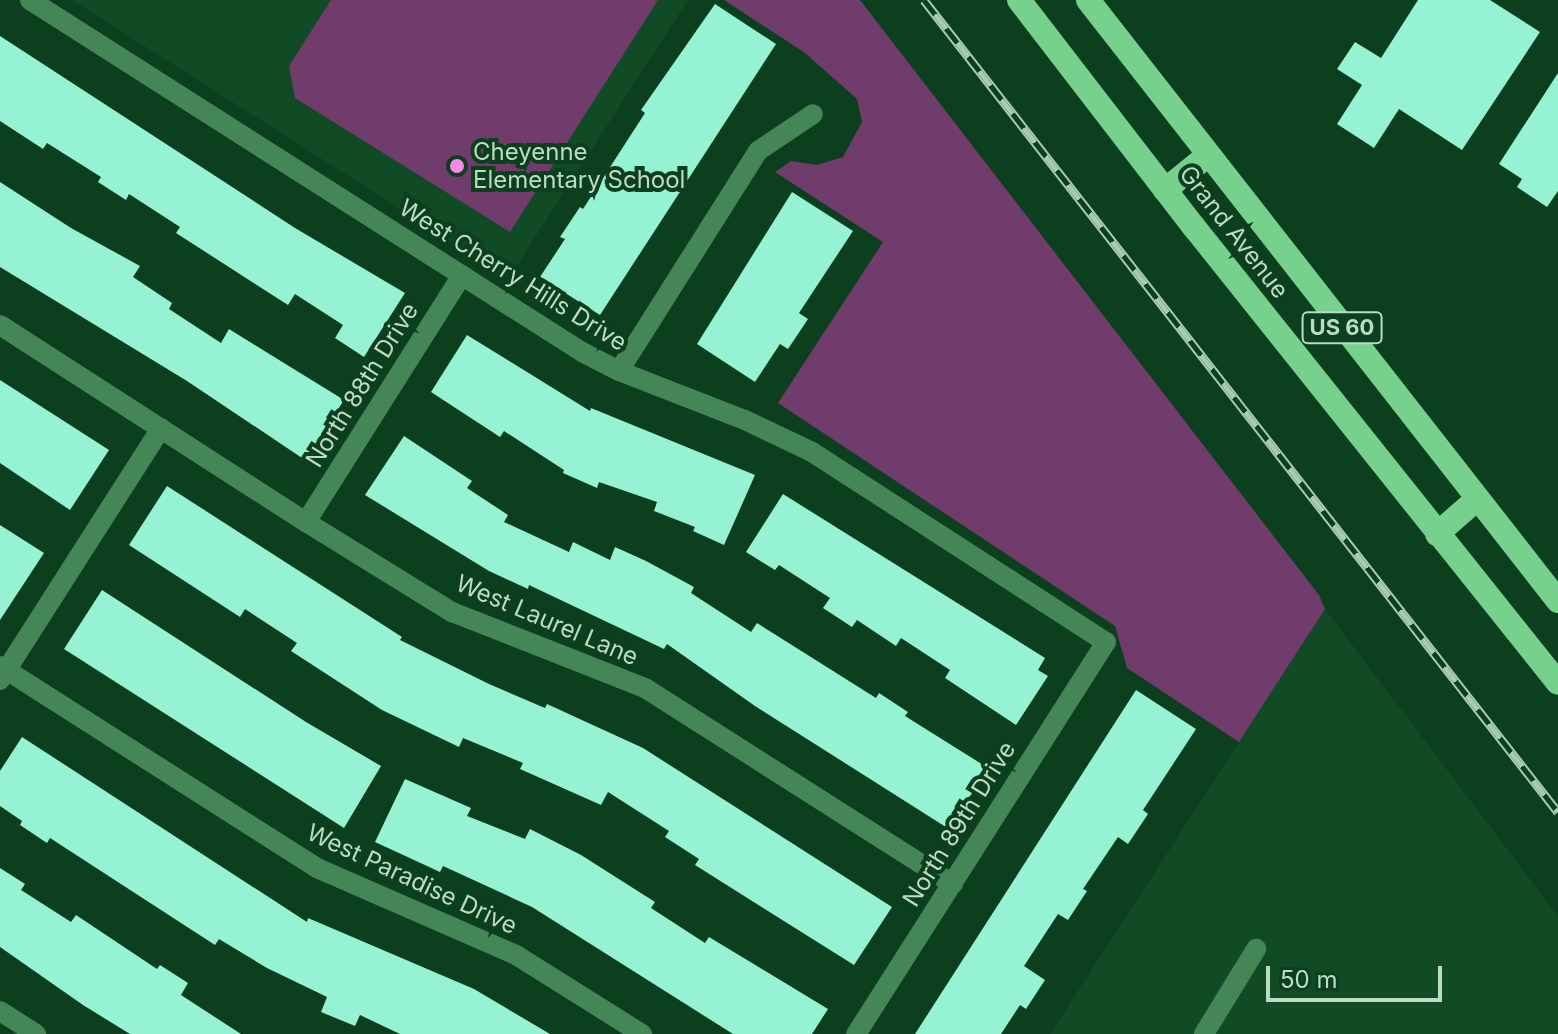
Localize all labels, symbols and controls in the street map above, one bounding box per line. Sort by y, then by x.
place label: Cheyenne Elementary School [473,138,685,194]
marker: Cheyenne Elementary School [448,157,466,175]
street label: Grand Avenue [1173,160,1295,304]
street label: West Cherry Hills Drive [394,193,632,357]
street label: North 88th Drive [300,297,424,473]
road number: US 60 [1300,310,1384,346]
street label: West Laurel Lane [451,569,643,671]
street label: North 89th Drive [897,736,1021,912]
street label: West Paradise Drive [302,818,522,940]
scale bar [1270,950,1446,1000]
text: 50 m [1280,965,1338,994]

